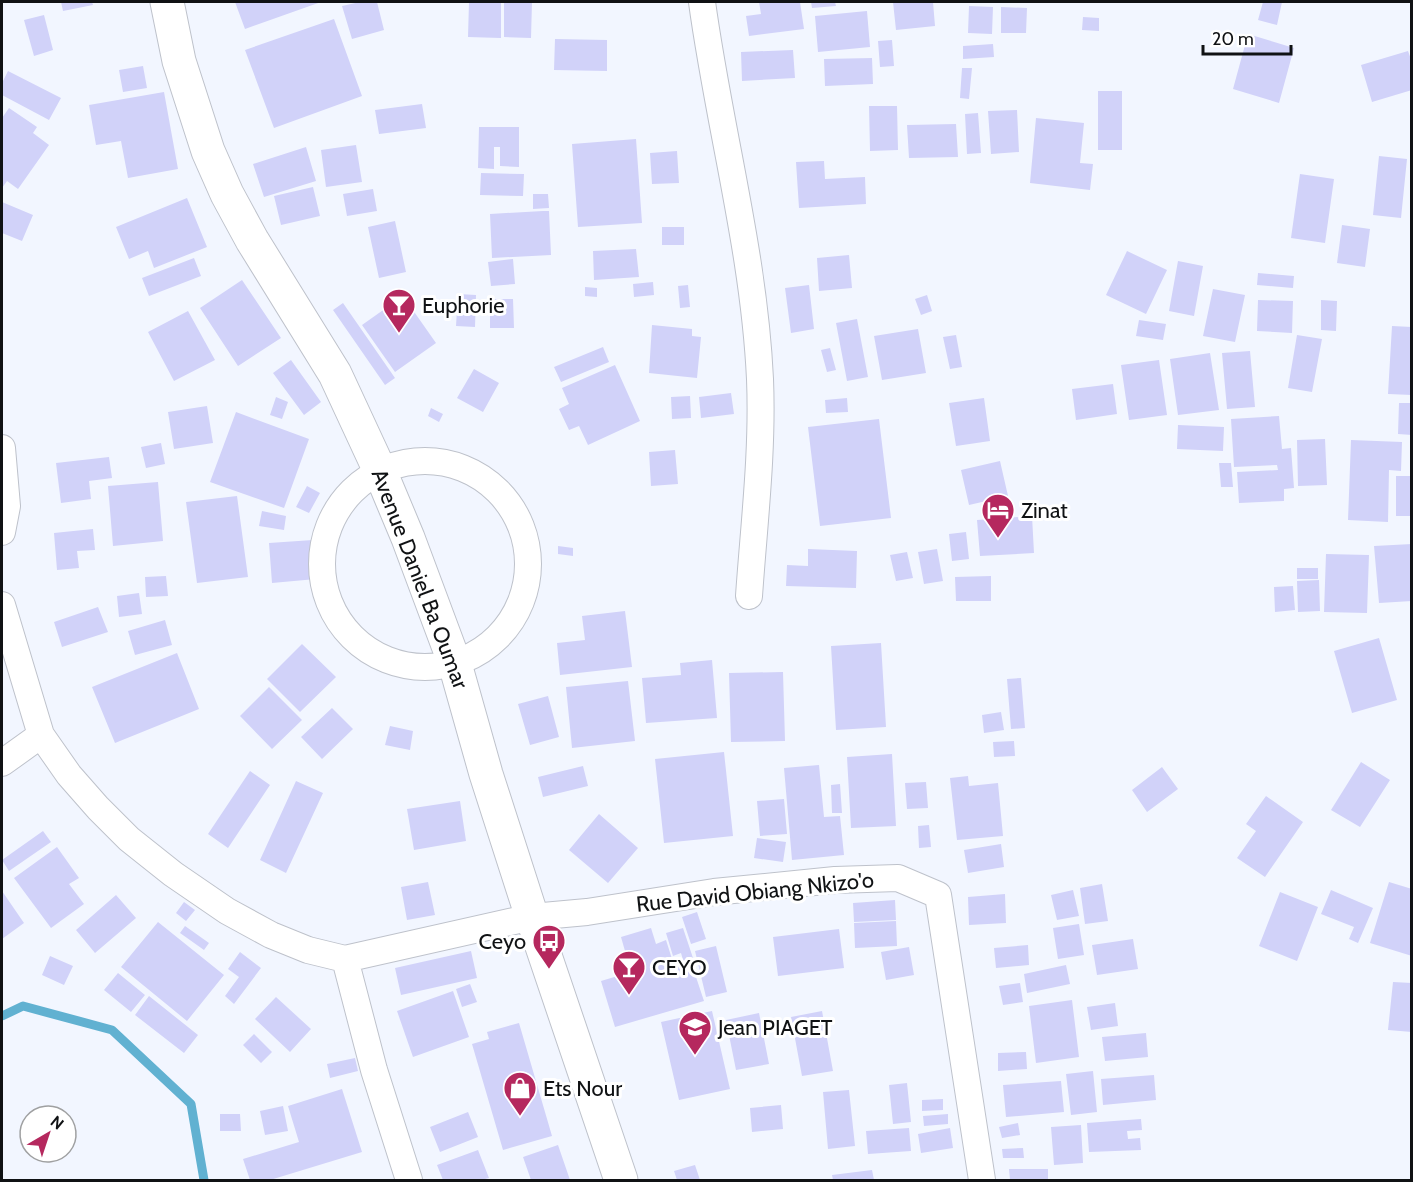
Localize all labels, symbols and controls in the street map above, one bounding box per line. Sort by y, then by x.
scale bar [1203,18,1292,56]
text: 20 m [1212,28,1254,50]
bar icon: Euphorie [381,287,417,334]
place label: Euphorie [422,292,504,319]
street label: Avenue Daniel Ba Oumar [366,465,474,693]
hotel icon: Zinat [980,492,1016,539]
place label: Zinat [1021,497,1068,524]
street label: Rue David Obiang Nkizo'o [635,866,875,918]
bus stop icon: Ceyo [531,923,567,970]
place label: Ceyo [479,928,526,955]
bar icon: CEYO [611,949,647,996]
place label: CEYO [652,954,707,981]
school or university icon: Jean PIAGET [677,1009,713,1056]
place label: Jean PIAGET [717,1014,833,1041]
shop icon: Ets Nour [502,1070,538,1117]
place label: Ets Nour [543,1075,622,1102]
north arrow [18,1104,78,1164]
text: N [47,1112,67,1134]

